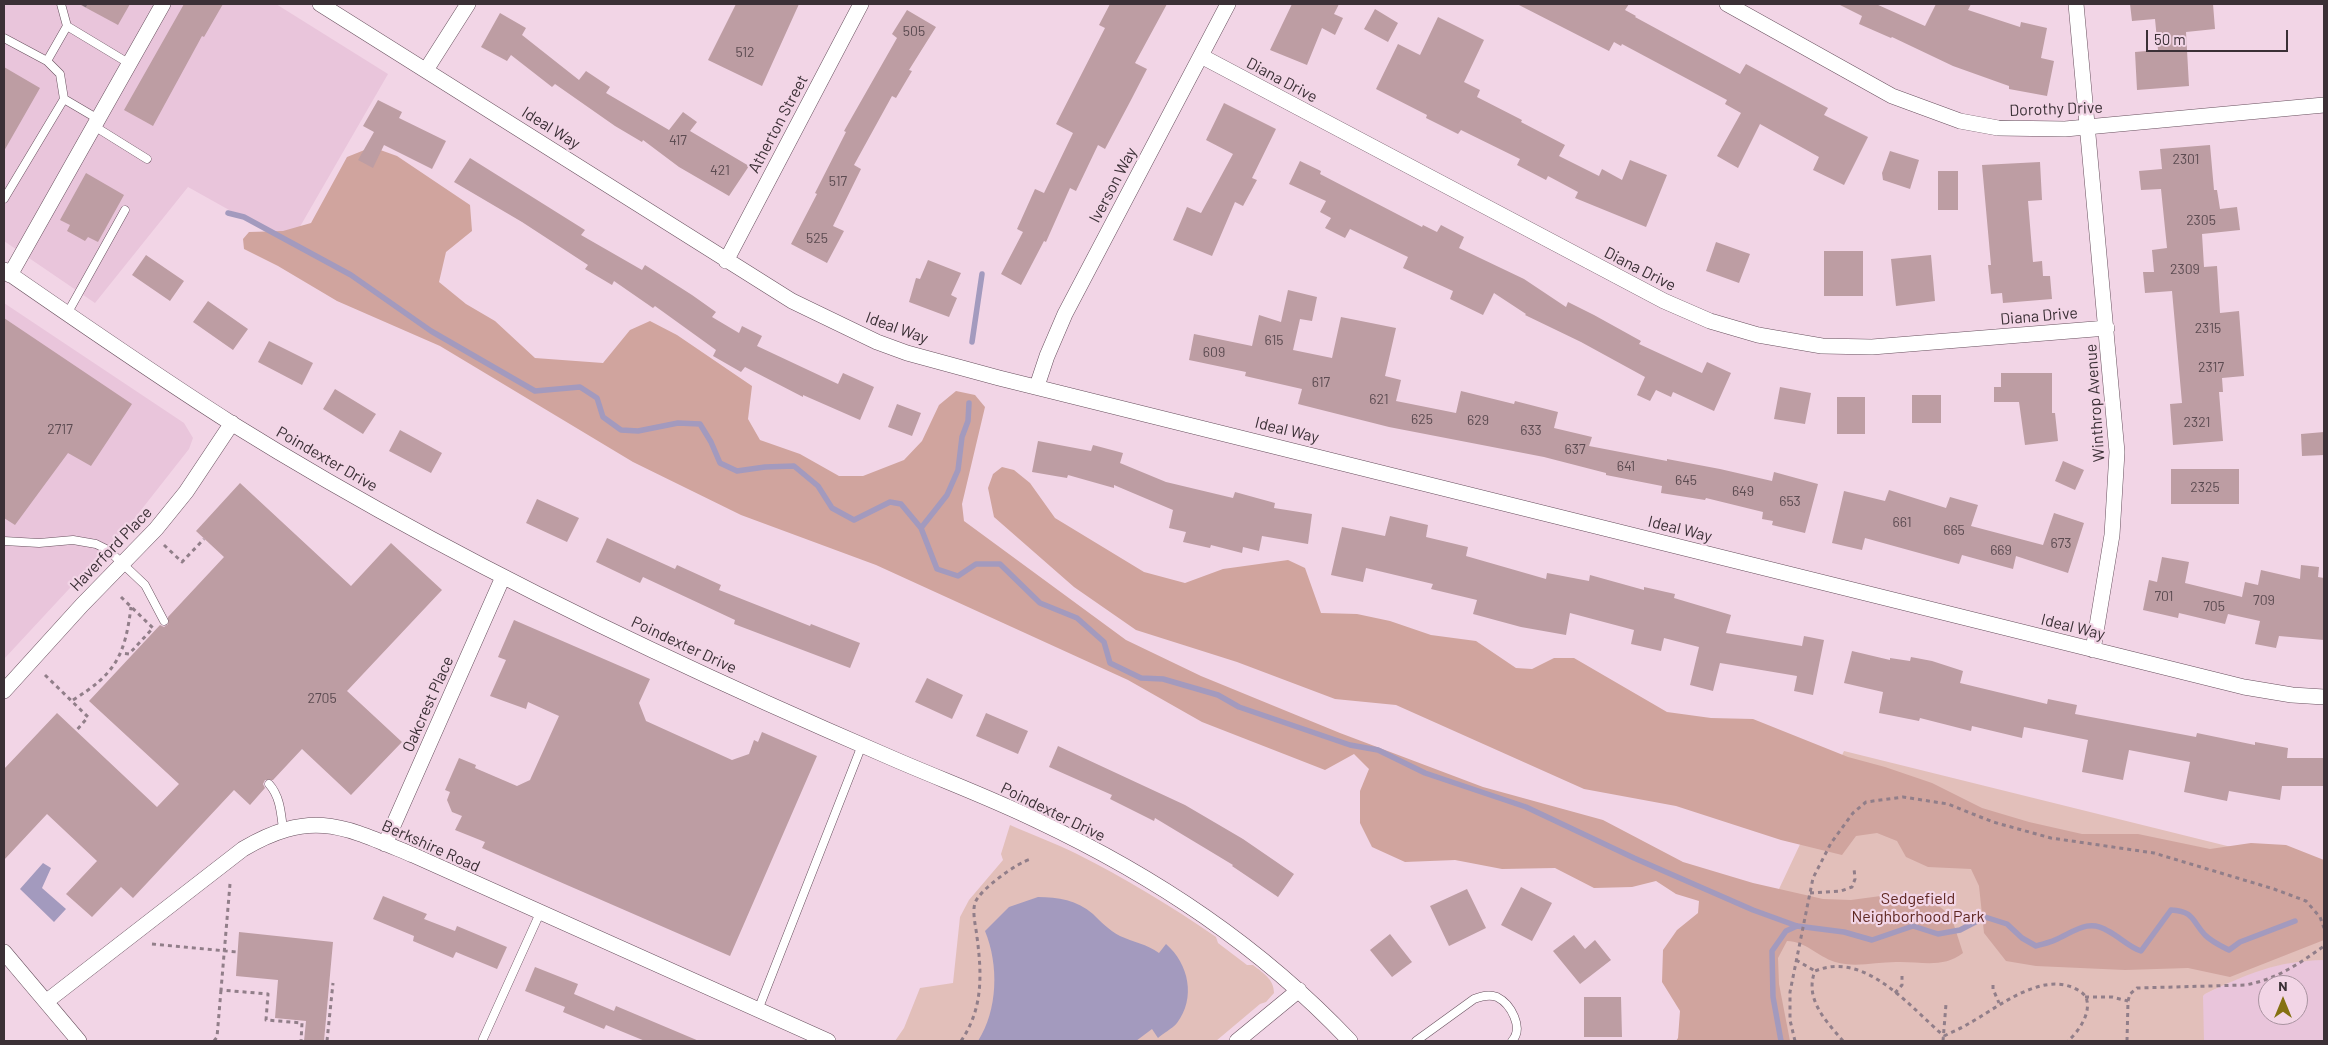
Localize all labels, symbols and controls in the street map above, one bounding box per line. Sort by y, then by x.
scale bar [2148,20,2290,52]
house number: 505 [903,23,925,39]
text: 50 m [2154,30,2186,48]
house number: 512 [735,44,755,60]
street label: Diana Drive [1243,53,1321,107]
street label: Atherton Street [744,72,812,176]
street label: Dorothy Drive [2009,98,2103,120]
street label: Ideal Way [518,103,584,153]
house number: 417 [669,132,687,148]
street label: Iverson Way [1085,144,1141,226]
house number: 2301 [2172,151,2200,167]
house number: 421 [710,162,730,178]
house number: 517 [829,173,847,189]
house number: 2305 [2186,212,2216,228]
house number: 525 [806,230,828,246]
street label: Diana Drive [1601,243,1679,295]
house number: 2309 [2170,261,2200,277]
street label: Diana Drive [1999,303,2079,329]
street label: Ideal Way [863,308,931,348]
house number: 2315 [2195,320,2221,336]
house number: 615 [1264,332,1284,348]
street label: Winthrop Avenue [2081,343,2109,463]
house number: 609 [1203,344,1225,360]
house number: 2317 [2198,359,2224,375]
house number: 617 [1312,374,1330,390]
house number: 621 [1369,391,1389,407]
house number: 625 [1411,411,1433,427]
house number: 629 [1467,412,1489,428]
street label: Ideal Way [1253,413,1321,447]
house number: 2321 [2184,414,2210,430]
house number: 2717 [47,421,73,437]
street label: Poindexter Drive [273,422,381,496]
house number: 633 [1520,422,1542,438]
house number: 637 [1564,441,1586,457]
house number: 641 [1617,458,1635,474]
house number: 645 [1675,472,1697,488]
house number: 2325 [2190,479,2220,495]
house number: 649 [1732,483,1754,499]
house number: 653 [1779,493,1801,509]
street label: Haverford Place [66,503,156,595]
street label: Ideal Way [1646,512,1714,546]
house number: 661 [1892,514,1912,530]
house number: 665 [1943,522,1965,538]
house number: 673 [2050,535,2072,551]
house number: 669 [1990,542,2012,558]
house number: 701 [2154,588,2174,604]
house number: 709 [2253,592,2275,608]
house number: 705 [2203,598,2225,614]
street label: Ideal Way [2039,610,2107,644]
street label: Poindexter Drive [628,612,740,678]
street label: Oakcrest Place [398,653,458,755]
house number: 2705 [307,690,337,706]
street label: Poindexter Drive [998,778,1108,846]
street label: Berkshire Road [379,816,483,876]
park label: Sedgefield Neighborhood Park [1851,889,1985,927]
north arrow [2258,975,2308,1025]
text: N [2278,977,2288,994]

